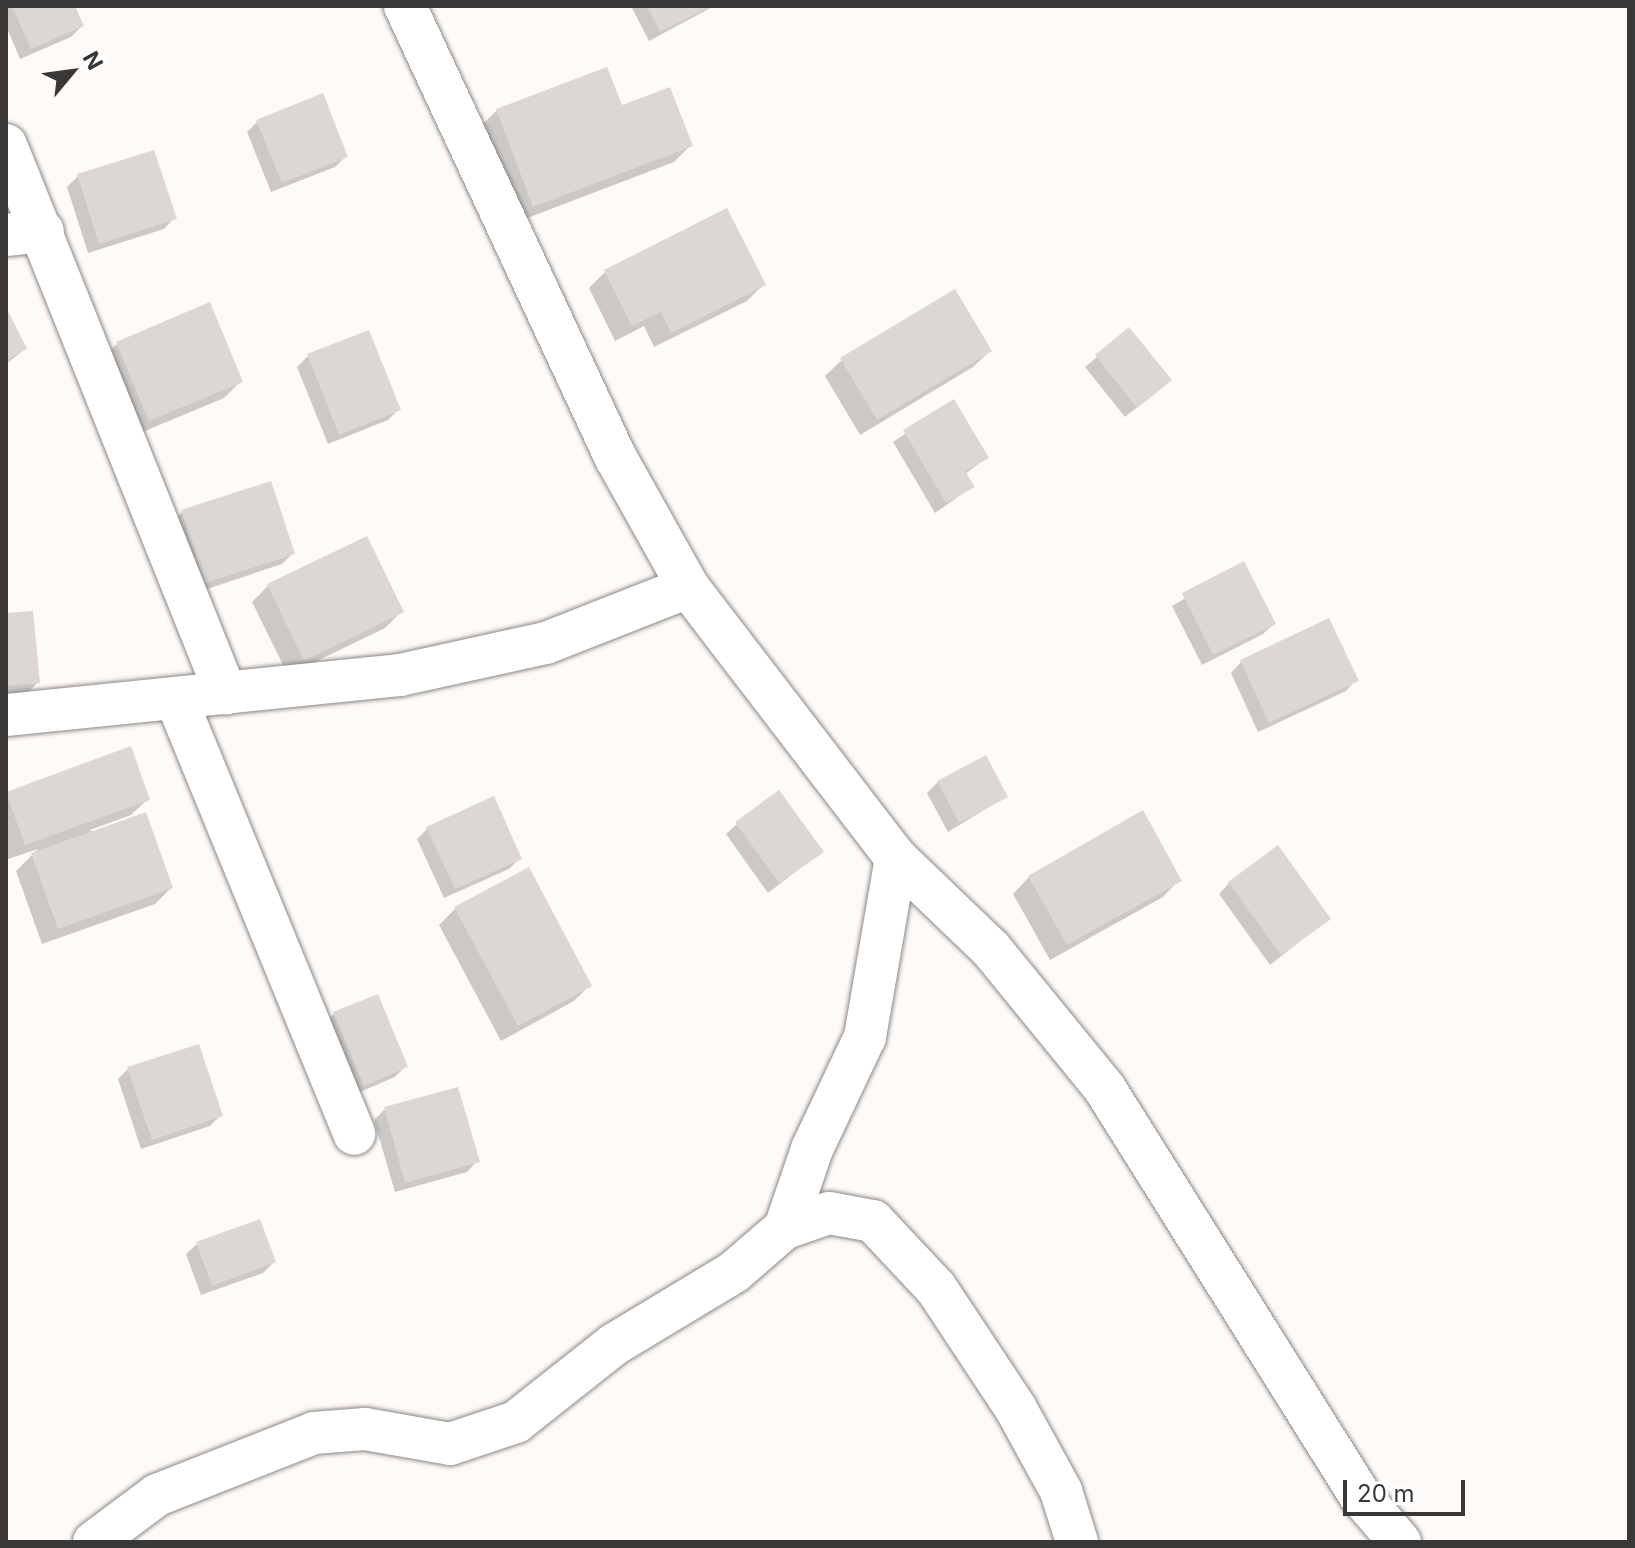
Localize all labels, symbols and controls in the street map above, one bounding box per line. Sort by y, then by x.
north arrow [32,32,112,112]
text: N [78,47,108,74]
scale bar [1347,1464,1469,1514]
text: 20 m [1357,1479,1415,1508]

